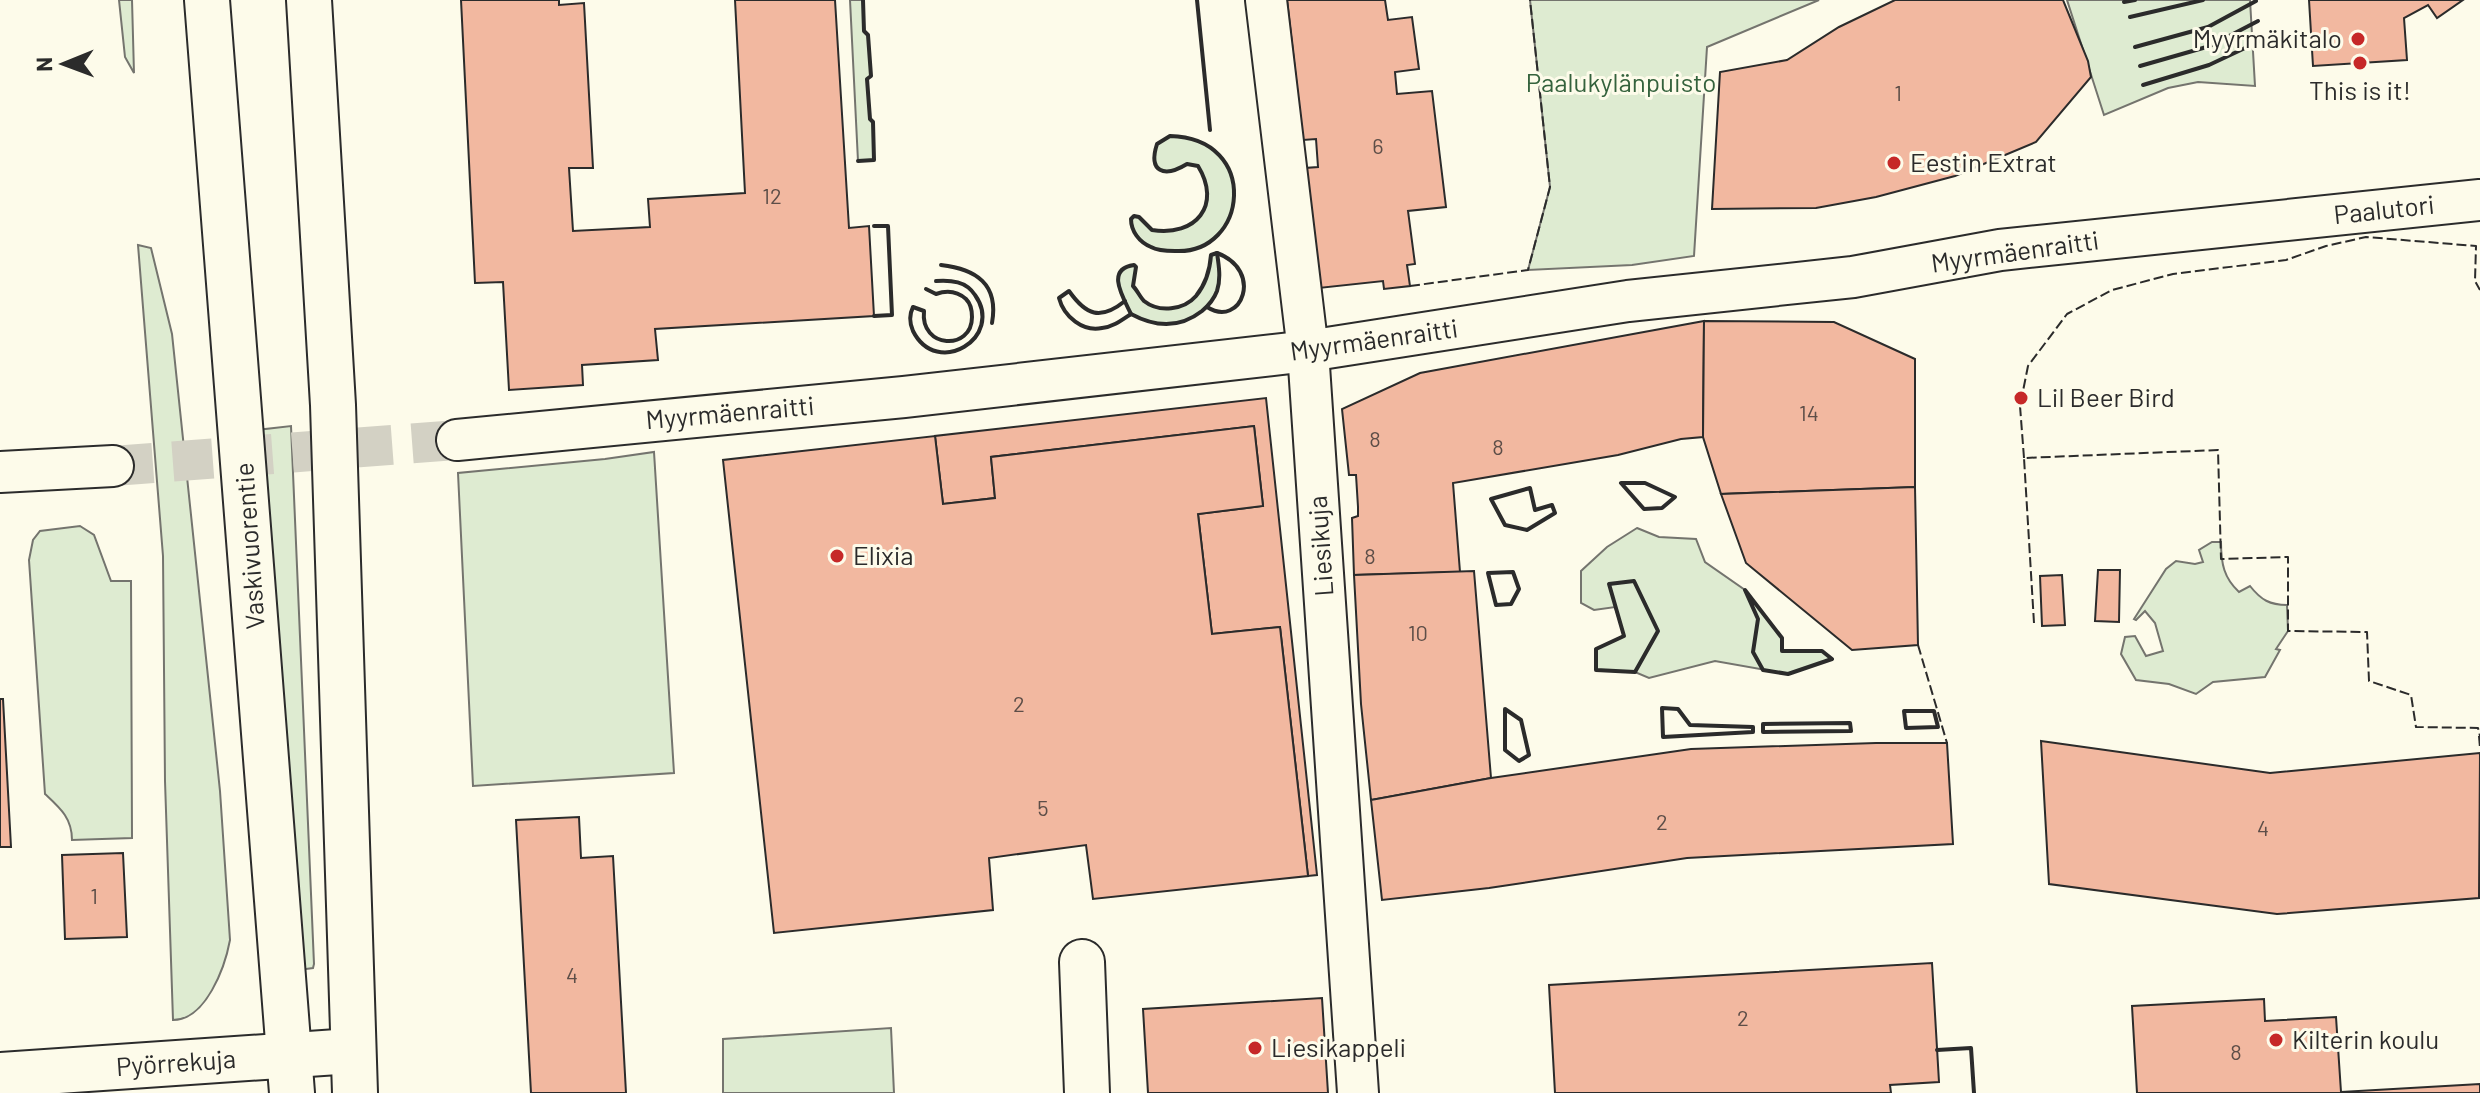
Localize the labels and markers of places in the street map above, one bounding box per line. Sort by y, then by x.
place label: Myyrmäkitalo [2193,22,2342,53]
marker: Myyrmäkitalo [2349,30,2367,48]
marker: This is it! [2351,54,2369,72]
place label: This is it! [2309,74,2411,105]
place label: Eestin Extrat [1910,146,2057,177]
marker: Eestin Extrat [1885,154,1903,172]
place label: Lil Beer Bird [2037,381,2175,412]
marker: Lil Beer Bird [2012,389,2030,407]
place label: Elixia [853,539,914,570]
marker: Elixia [828,547,846,565]
place label: Kilterin koulu [2292,1023,2439,1054]
place label: Liesikappeli [1271,1031,1406,1062]
marker: Kilterin koulu [2267,1031,2285,1049]
marker: Liesikappeli [1246,1039,1264,1057]

